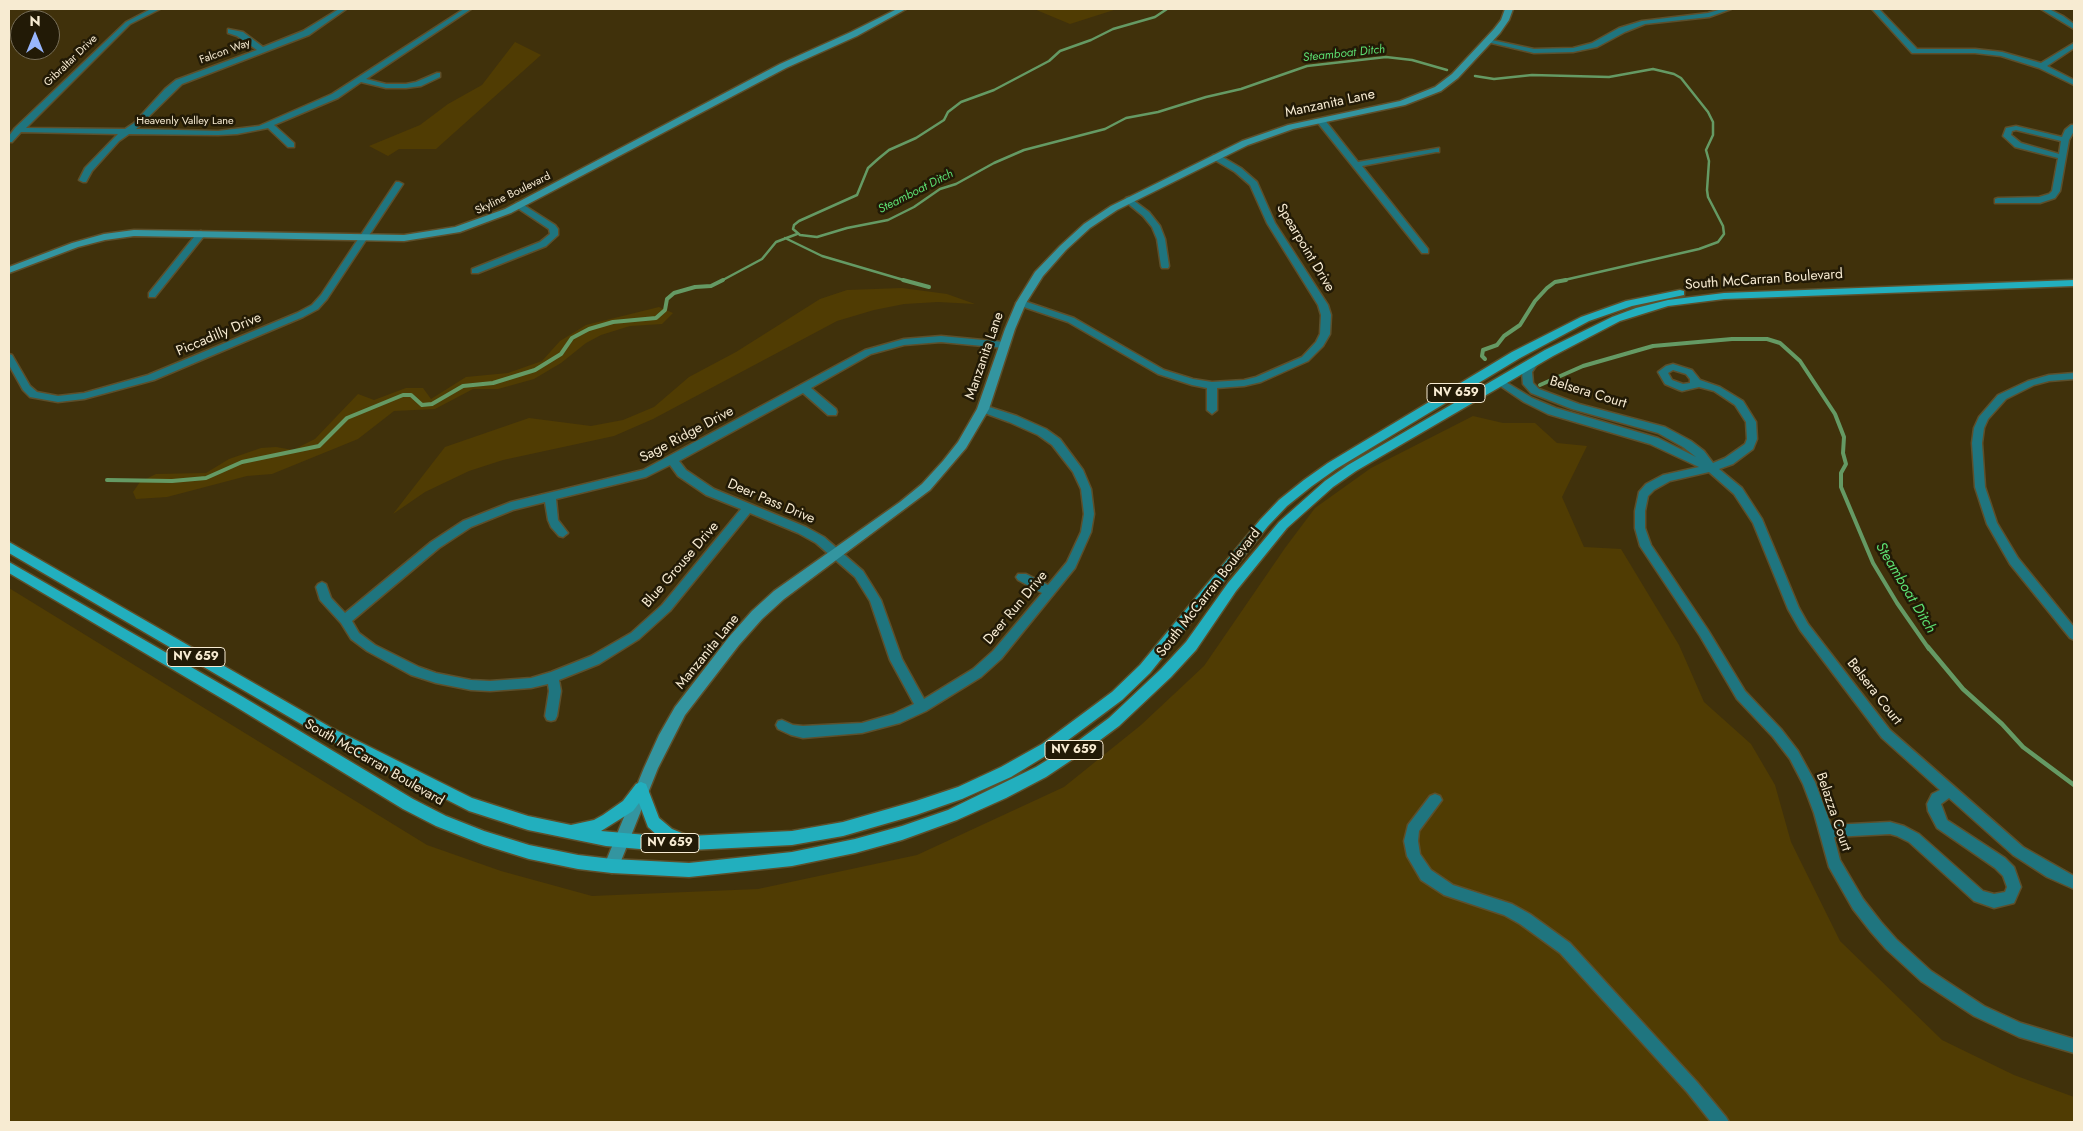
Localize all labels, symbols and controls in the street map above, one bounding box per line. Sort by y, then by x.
north arrow [10,10,60,60]
text: N [29,11,41,31]
street label: Gibraltar Drive [42,32,100,90]
street label: Falcon Way [198,37,252,67]
water label: Steamboat Ditch [1302,43,1386,65]
street label: Manzanita Lane [1284,86,1376,122]
street label: Heavenly Valley Lane [136,114,234,128]
water label: Steamboat Ditch [876,167,956,217]
street label: Skyline Boulevard [473,170,553,218]
street label: Spearpoint Drive [1272,201,1338,295]
street label: South McCarran Boulevard [1684,266,1844,294]
street label: Piccadilly Drive [174,309,264,361]
street label: Manzanita Lane [962,310,1008,402]
street label: Belsera Court [1547,373,1629,413]
road number: NV 659 [1427,383,1485,402]
street label: Sage Ridge Drive [637,403,737,467]
street label: Deer Pass Drive [725,476,817,528]
street label: Blue Grouse Drive [639,519,723,611]
street label: South McCarran Boulevard [1154,525,1264,661]
water label: Steamboat Ditch [1871,539,1939,637]
street label: Deer Run Drive [980,568,1052,648]
street label: Manzanita Lane [673,611,743,693]
road number: NV 659 [167,648,225,666]
street label: Belsera Court [1843,655,1905,729]
street label: South McCarran Boulevard [301,716,447,810]
road number: NV 659 [1045,740,1103,760]
street label: Belazza Court [1812,771,1854,853]
road number: NV 659 [641,834,699,852]

